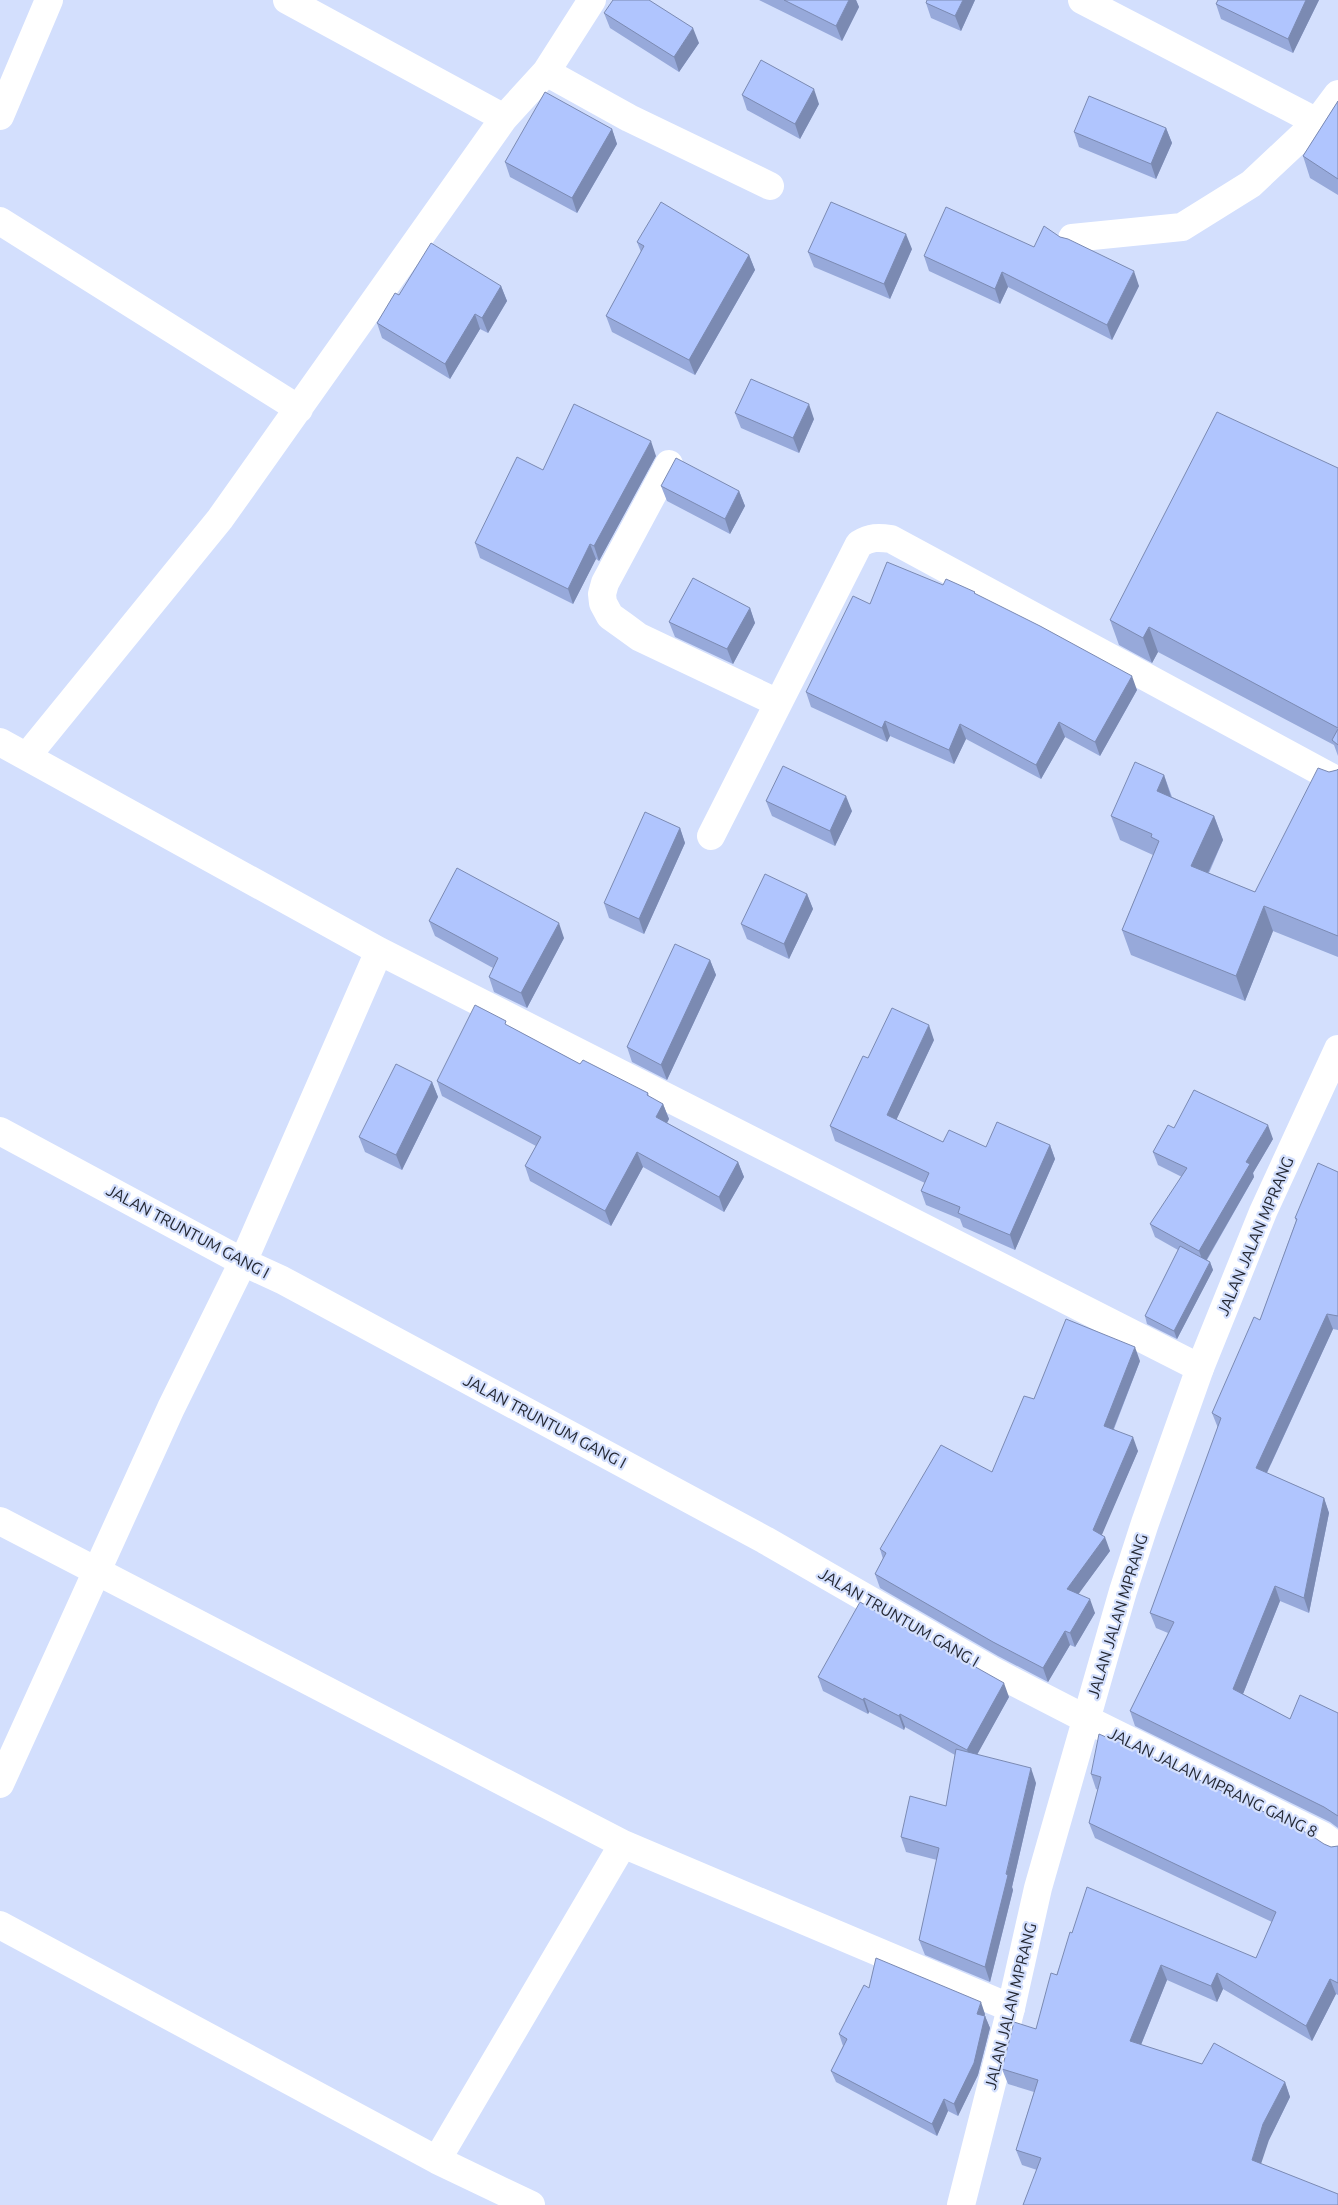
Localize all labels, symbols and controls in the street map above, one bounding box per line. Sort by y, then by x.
street label: JALAN JALAN MPRANG [1213,1154,1297,1318]
street label: JALAN TRUNTUM GANG I [104,1180,272,1282]
street label: JALAN TRUNTUM GANG I [461,1370,629,1472]
street label: JALAN JALAN MPRANG [1083,1532,1151,1700]
street label: JALAN TRUNTUM GANG I [816,1564,982,1670]
street label: JALAN JALAN MPRANG GANG 8 [1106,1723,1320,1841]
street label: JALAN JALAN MPRANG [981,1921,1039,2091]

